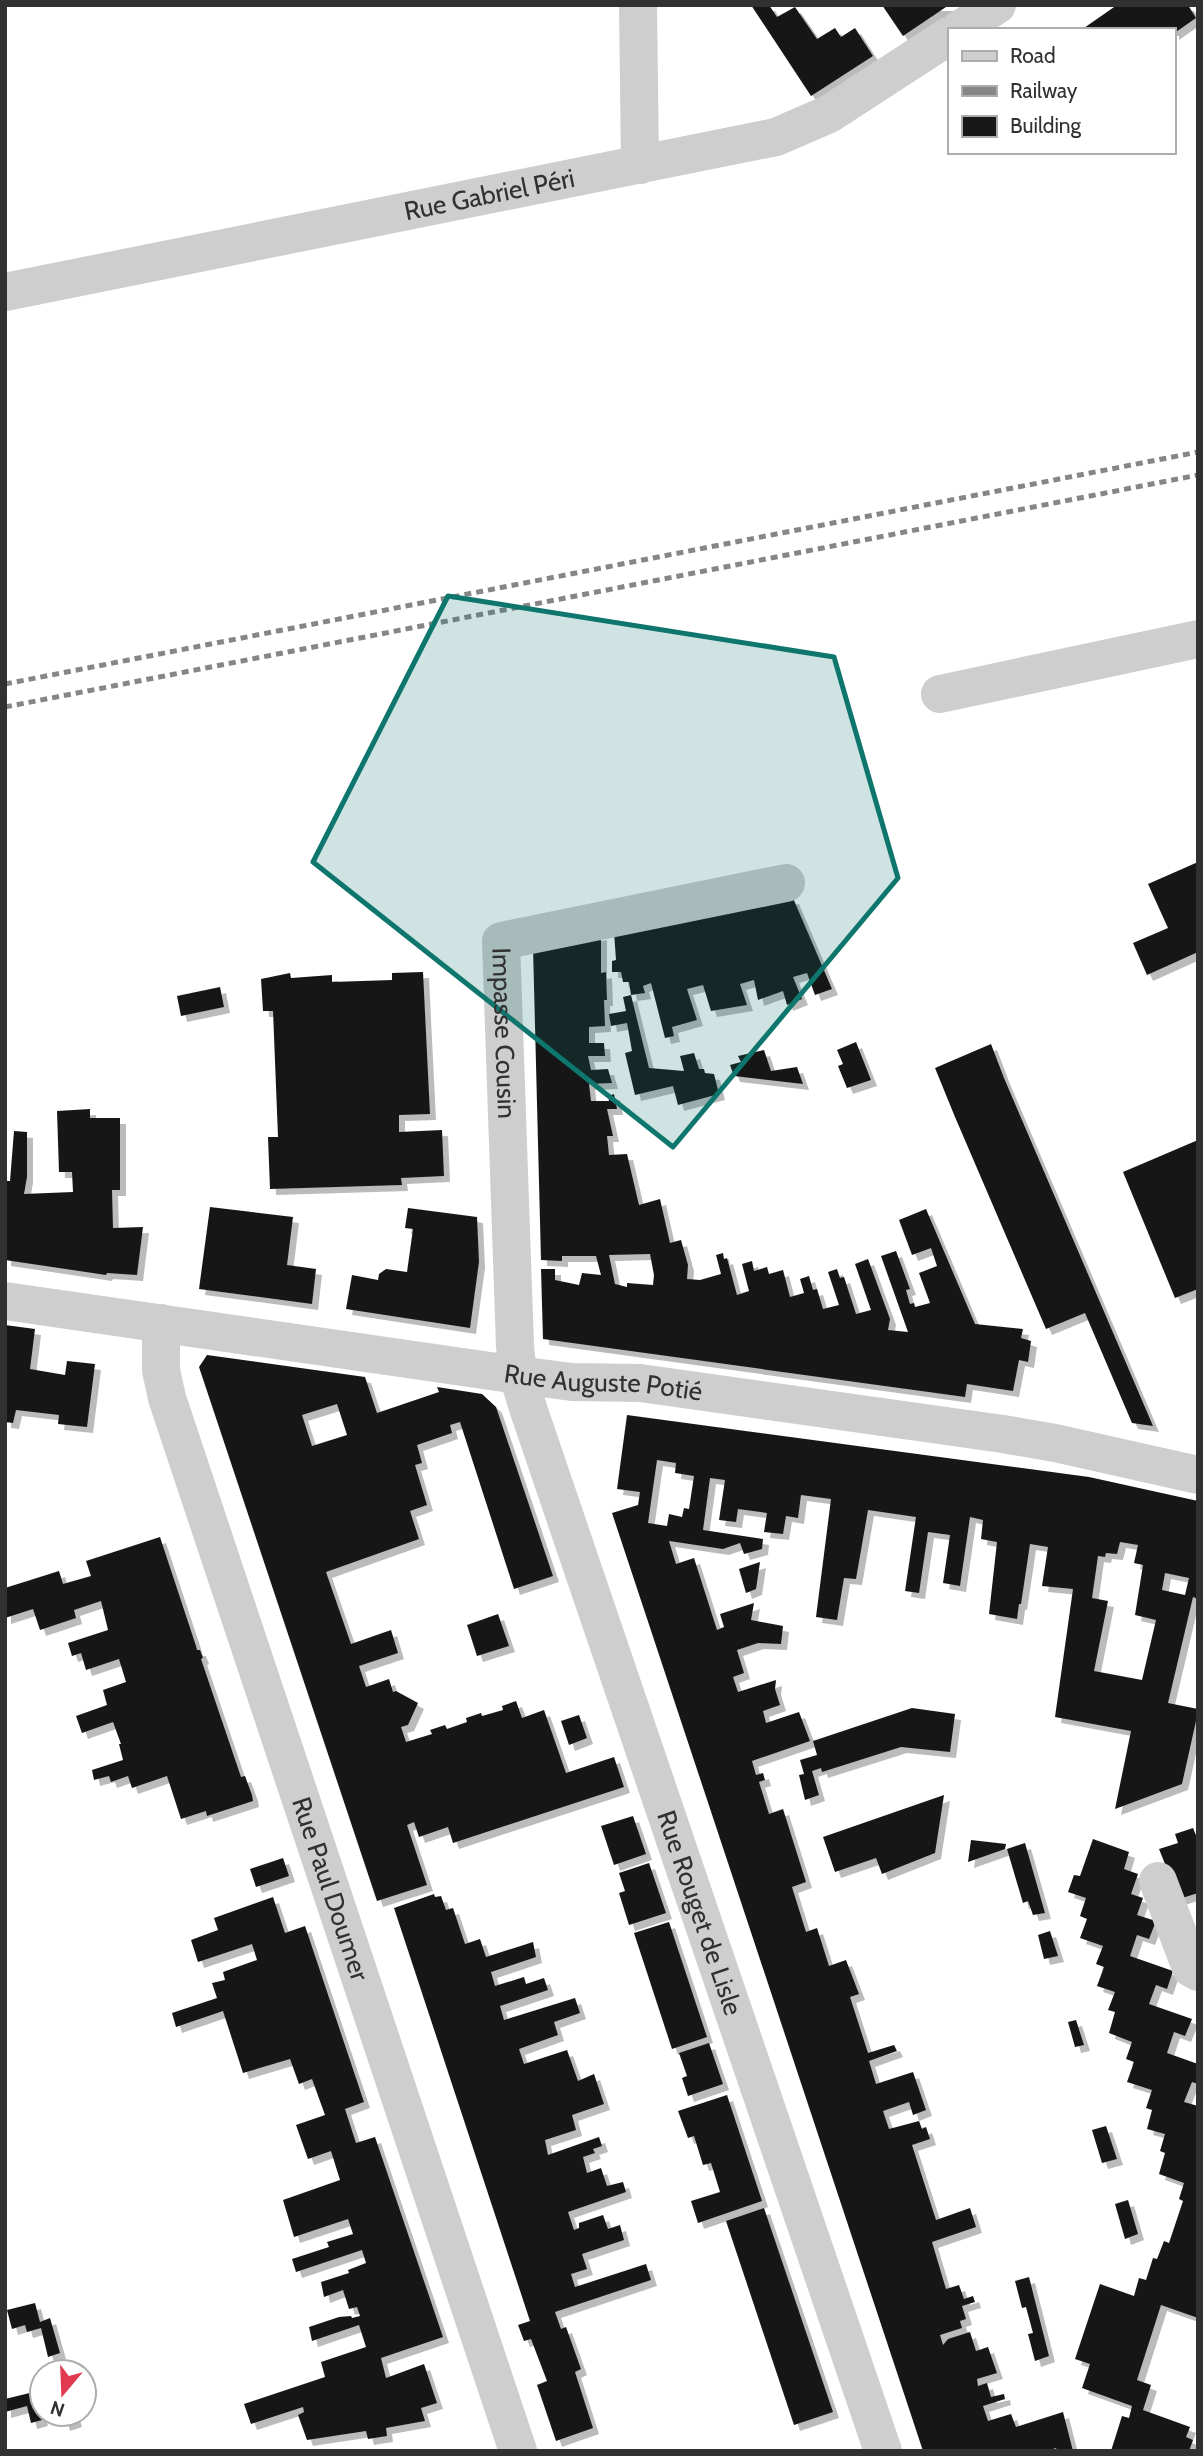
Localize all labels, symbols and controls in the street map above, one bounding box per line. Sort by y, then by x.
legend [948,28,1175,154]
text: Road [1010,43,1056,68]
text: Railway [1010,78,1078,103]
text: Building [1010,113,1082,138]
street label: Rue Gabriel Péri [401,162,577,227]
street label: Impasse Cousin [485,947,523,1119]
street label: Rue Auguste Potié [502,1357,704,1408]
street label: Rue Paul Doumer [285,1793,376,1986]
street label: Rue Rouget de Lisle [650,1806,750,2019]
north arrow [28,2358,98,2428]
text: N [48,2396,68,2422]

